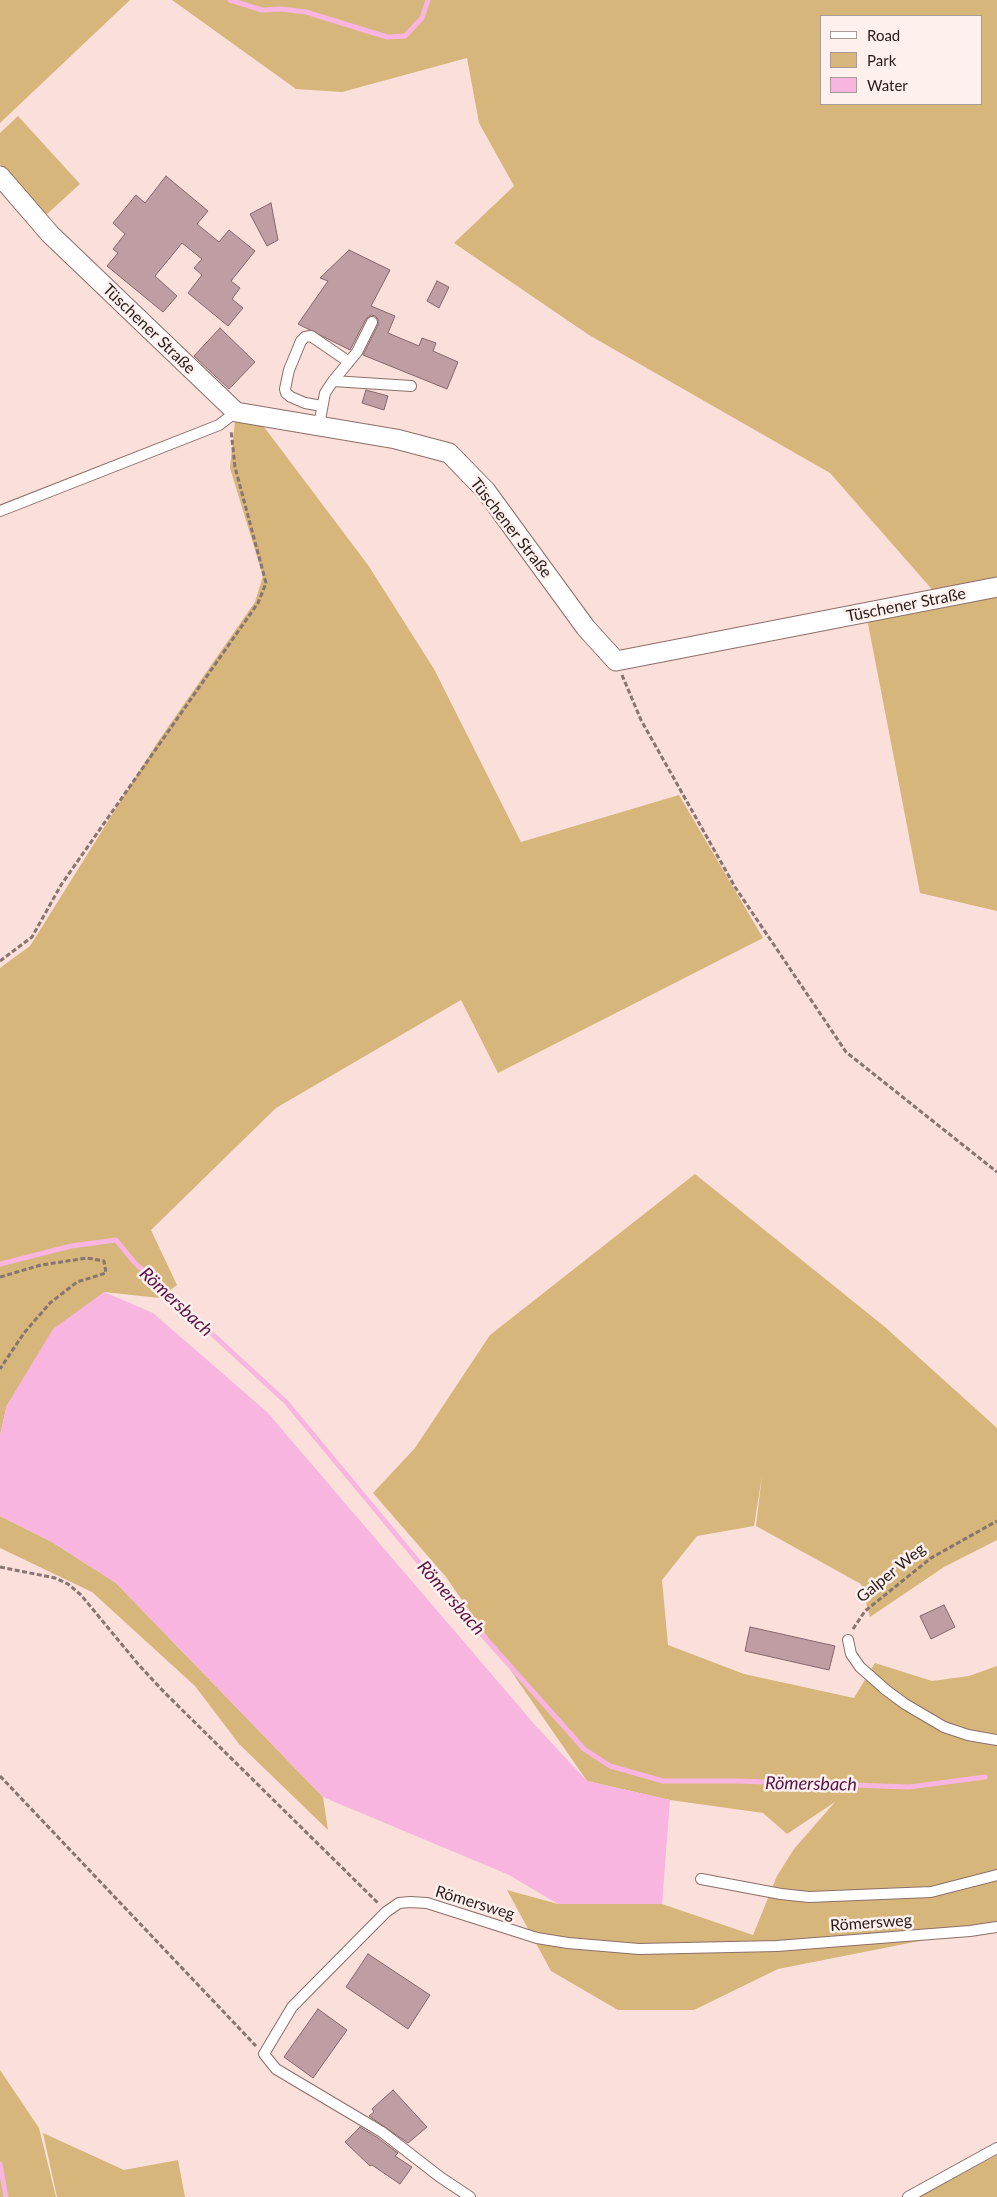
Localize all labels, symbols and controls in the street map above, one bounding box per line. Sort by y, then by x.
legend [820,15,982,105]
text: Road [867,26,900,44]
text: Park [867,51,896,69]
text: Water [867,76,908,94]
street label: Tüschener Straße [99,280,199,378]
street label: Tüschener Straße [466,474,556,582]
street label: Tüschener Straße [845,584,967,626]
water label: Römersbach [135,1263,217,1341]
street label: Galper Weg [853,1539,929,1607]
water label: Römersbach [413,1556,489,1640]
water label: Römersbach [765,1772,857,1796]
street label: Römersweg [433,1882,517,1924]
street label: Römersweg [829,1911,913,1935]

